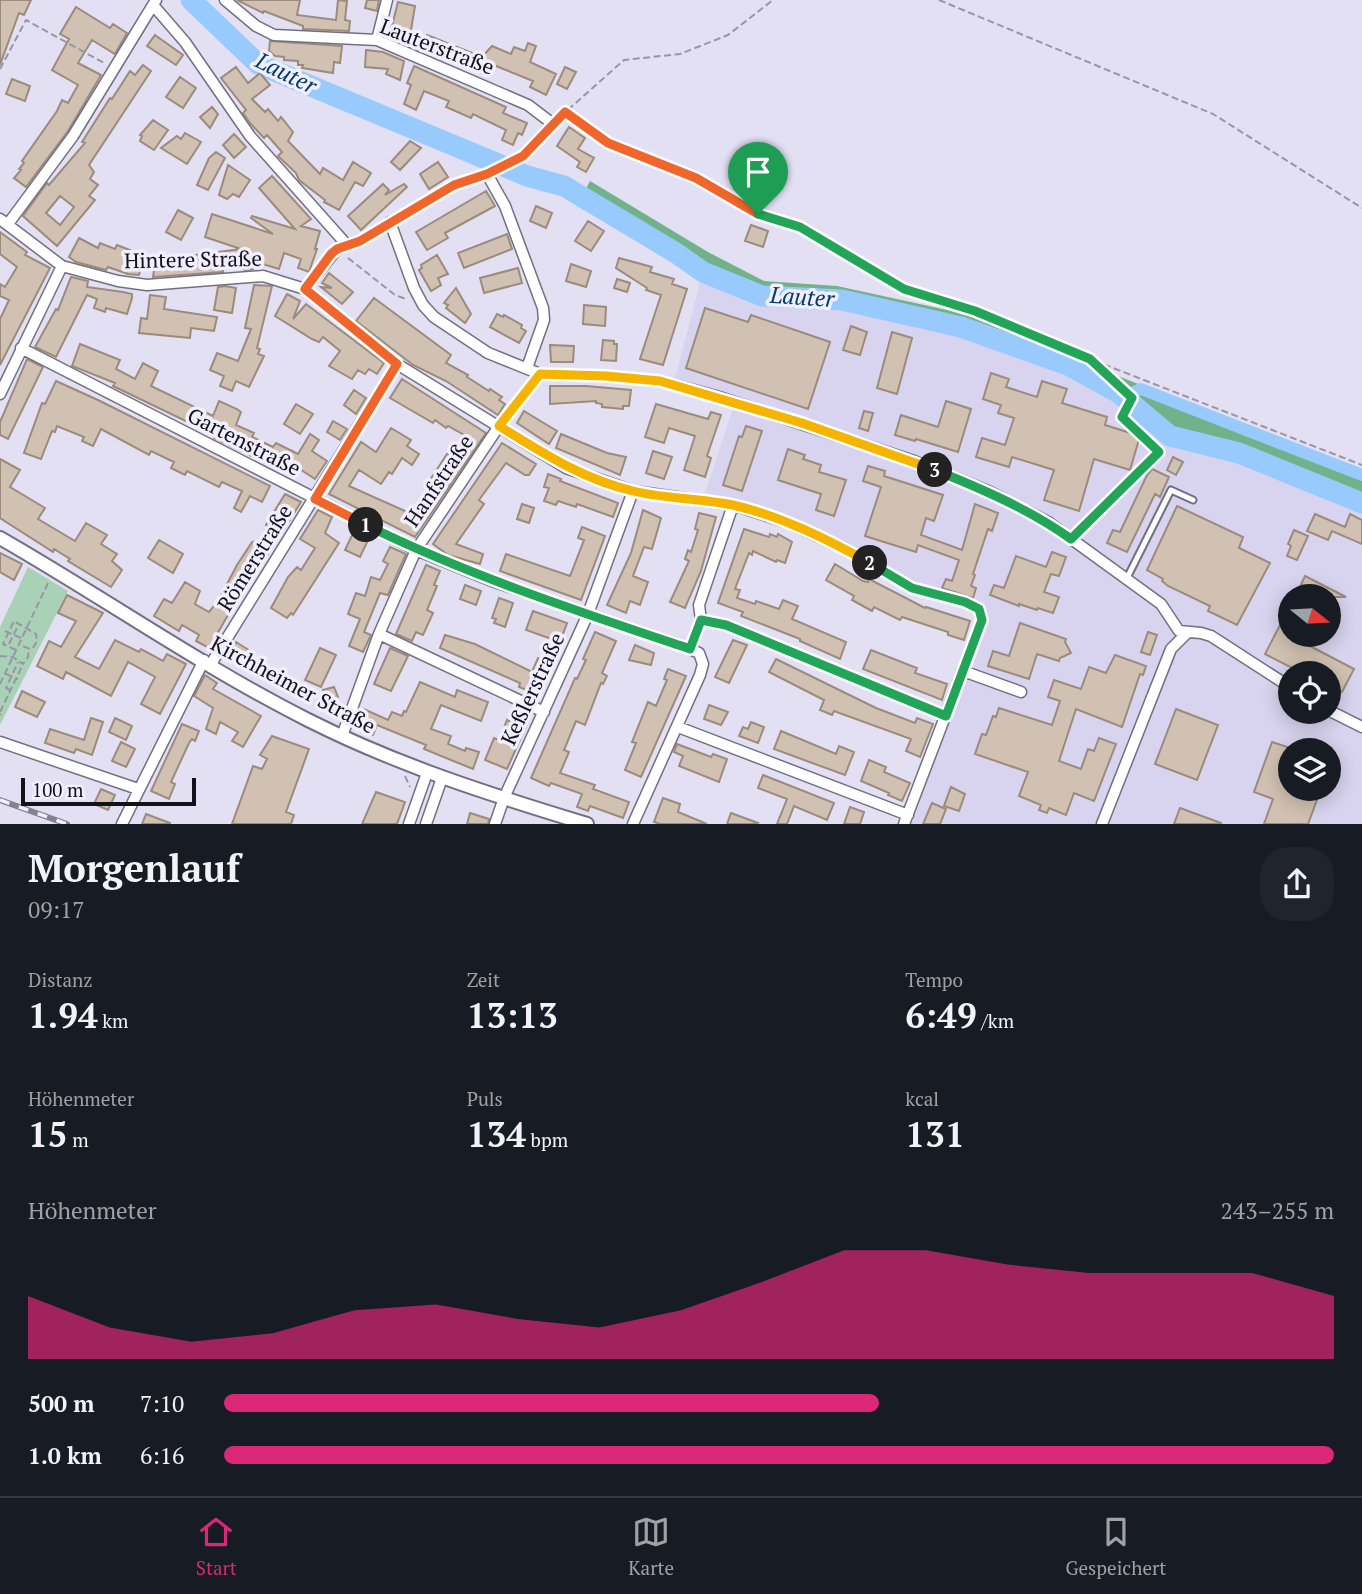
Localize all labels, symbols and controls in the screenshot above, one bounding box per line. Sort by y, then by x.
street label: Lauterstraße [376,11,498,81]
water label: Lauter [250,44,323,101]
pin [728,142,788,214]
icon: arrive [739,153,777,191]
street label: Hintere Straße [124,244,262,274]
water label: Lauter [768,279,836,314]
street label: Gartenstraße [183,401,306,482]
street label: Hanfstraße [397,429,479,532]
pin: 3 [918,452,953,488]
text: 3 [929,457,940,482]
street label: Römerstraße [210,499,298,616]
pin: 1 [348,508,384,542]
text: 1 [360,512,371,537]
pin: 2 [852,546,888,580]
text: 2 [864,550,875,575]
north arrow [1278,584,1340,648]
map controls [1278,584,1341,801]
street label: Keßlerstraße [494,628,570,749]
street label: Kirchheimer Straße [206,629,381,739]
button: locate [1278,661,1341,724]
button: layers [1278,738,1341,801]
scale bar [21,775,196,807]
text: 100 m [32,777,83,802]
text: Morgenlauf [28,843,240,893]
button: share [1260,847,1334,921]
text: 09:17 [28,894,85,925]
text: Distanz [28,967,93,992]
text: Zeit [467,967,500,992]
text: Tempo [905,967,963,992]
text: 1.94 [28,992,98,1038]
text: 13:13 [467,992,558,1038]
text: 6:49 [905,992,977,1038]
text: km [98,1008,129,1033]
text: /km [977,1008,1014,1033]
text: Höhenmeter [28,1086,134,1111]
text: Puls [467,1086,503,1111]
text: kcal [905,1086,939,1111]
text: 15 [28,1111,68,1157]
text: 134 [467,1111,526,1157]
text: 131 [905,1111,965,1157]
text: m [68,1127,89,1152]
text: bpm [526,1127,568,1152]
text: Höhenmeter [28,1195,157,1226]
text: 243–255 m [1221,1195,1334,1226]
text: 500 m [28,1388,94,1419]
text: 7:10 [140,1388,184,1419]
text: 1.0 km [28,1440,102,1471]
text: 6:16 [140,1440,184,1471]
tab: Start [196,1513,237,1580]
tab: Karte [628,1513,674,1580]
tab: Gespeichert [1065,1513,1166,1580]

